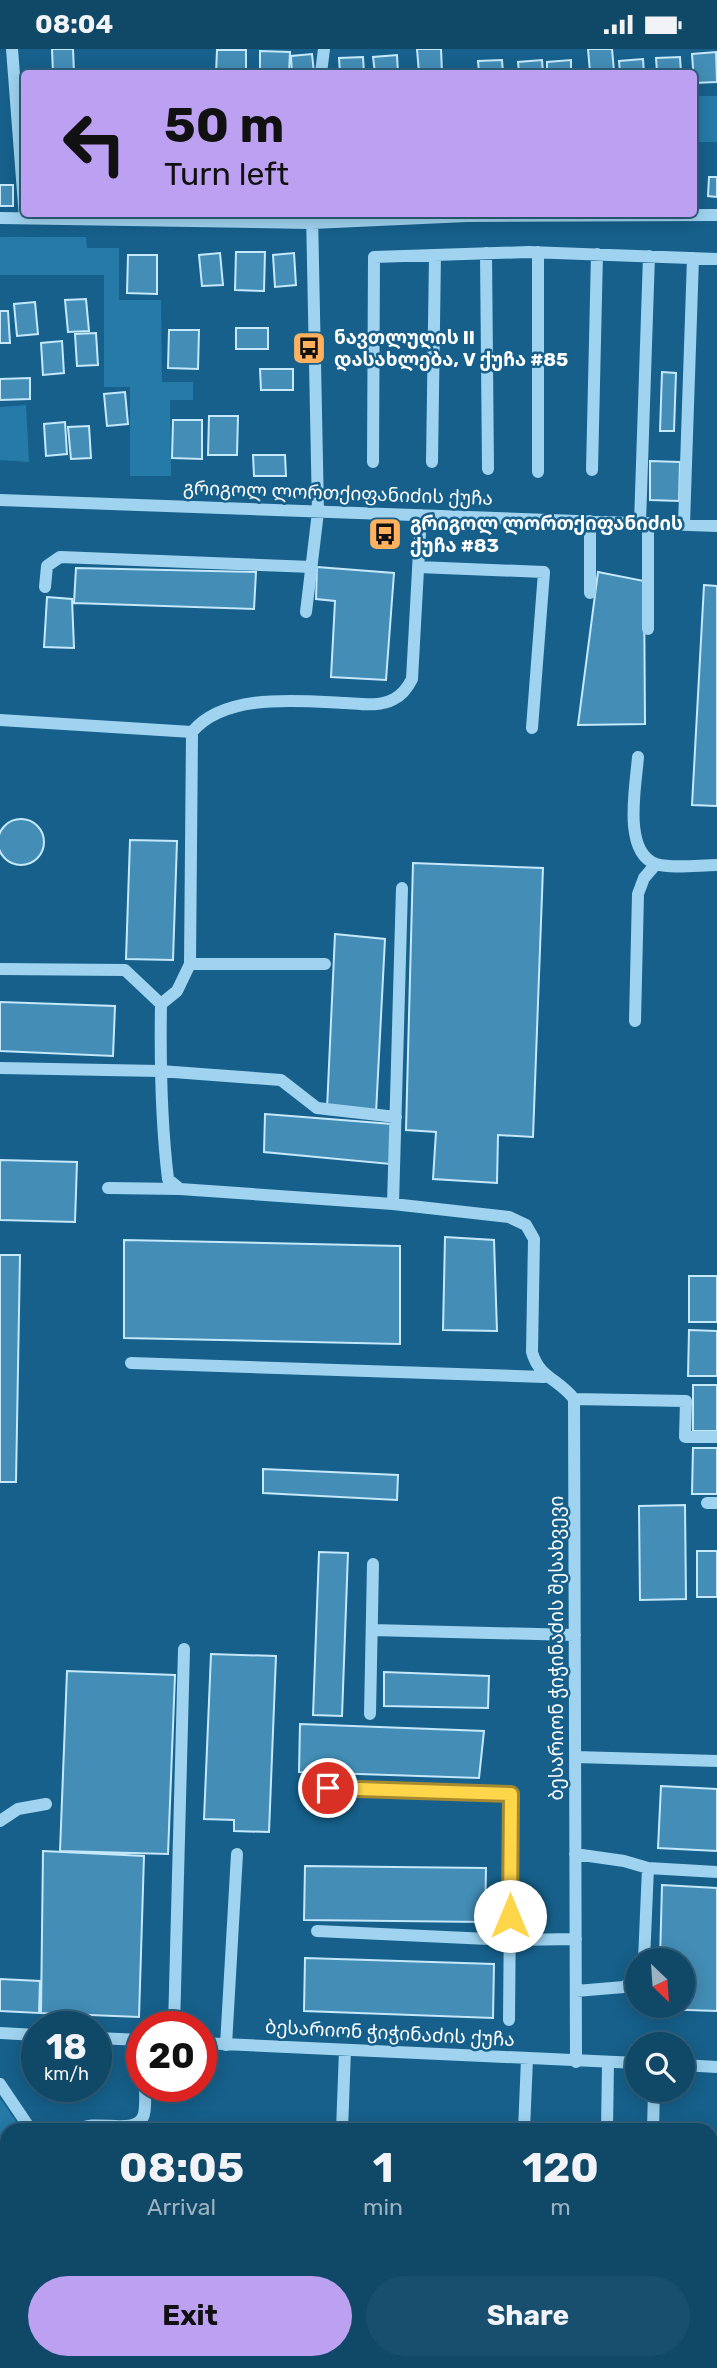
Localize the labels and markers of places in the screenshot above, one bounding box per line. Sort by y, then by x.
place label: ნავთლუღის II დასახლება, V ქუჩა #85 [334,326,568,372]
bus stop icon: ნავთლუღის II დასახლება, V ქუჩა #85 [290,329,328,367]
place label: გრიგოლ ლორთქიფანიძის ქუჩა #83 [410,512,683,557]
bus stop icon: გრიგოლ ლორთქიფანიძის ქუჩა #83 [366,515,404,553]
pin [298,1758,358,1818]

